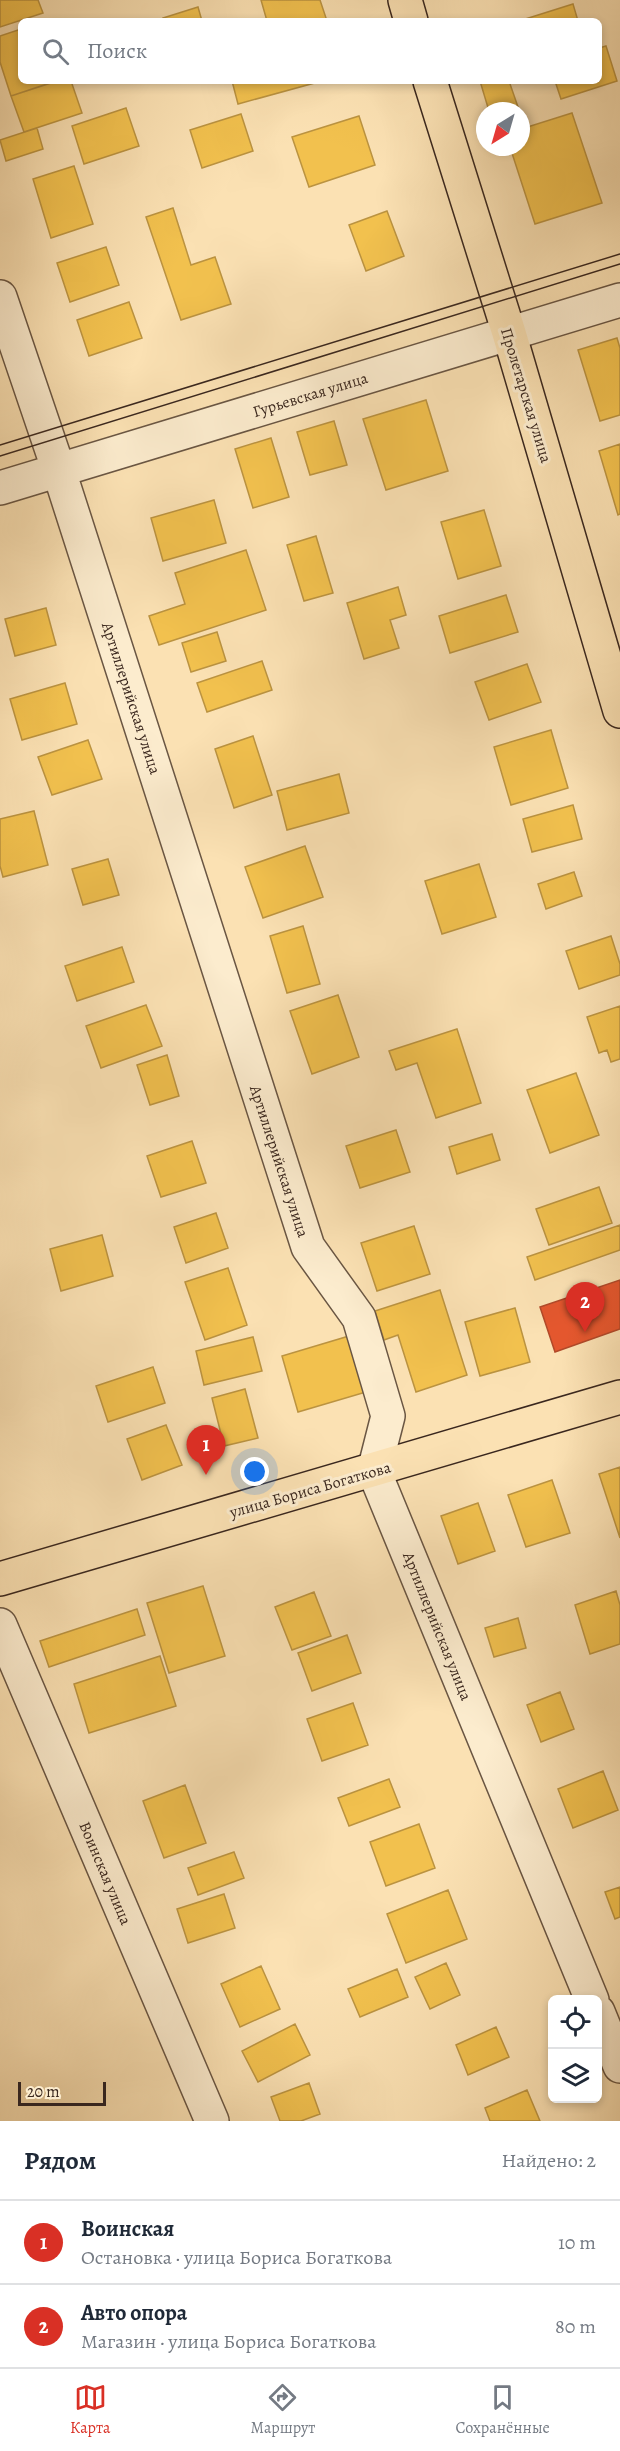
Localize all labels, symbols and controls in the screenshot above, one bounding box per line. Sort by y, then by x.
search box [18,18,602,84]
icon: search [39,35,72,68]
text: Поиск [87,36,147,66]
north arrow [476,102,530,156]
street label: Пролетарская улица [495,325,557,466]
street label: Гурьевская улица [250,367,371,423]
street label: Артиллерийская улица [96,619,166,778]
street label: Артиллерийская улица [244,1082,314,1241]
pin: 2 [566,1282,604,1332]
pin: 1 [186,1426,226,1475]
street label: улица Бориса Богаткова [226,1456,394,1524]
your location [240,1457,269,1486]
street label: Артиллерийская улица [397,1548,477,1704]
street label: Воинская улица [73,1818,137,1929]
map controls [548,1995,602,2103]
button: locate [548,1995,602,2049]
button: layers [548,2049,602,2103]
scale bar [18,2079,106,2106]
text: 20 m [27,2081,60,2103]
text: Рядом [24,2143,96,2178]
text: Найдено: 2 [501,2147,596,2174]
text: Воинская [81,2214,174,2244]
text: 1 [40,2229,47,2256]
text: 10 m [558,2229,596,2256]
text: Остановка · улица Бориса Богаткова [81,2244,392,2271]
text: Авто опора [81,2298,187,2328]
text: 2 [39,2313,48,2340]
text: 80 m [555,2313,596,2340]
text: Магазин · улица Бориса Богаткова [81,2328,377,2355]
tab: Карта [70,2381,110,2439]
tab: Маршрут [251,2381,315,2439]
tab: Сохранённые [456,2381,550,2439]

